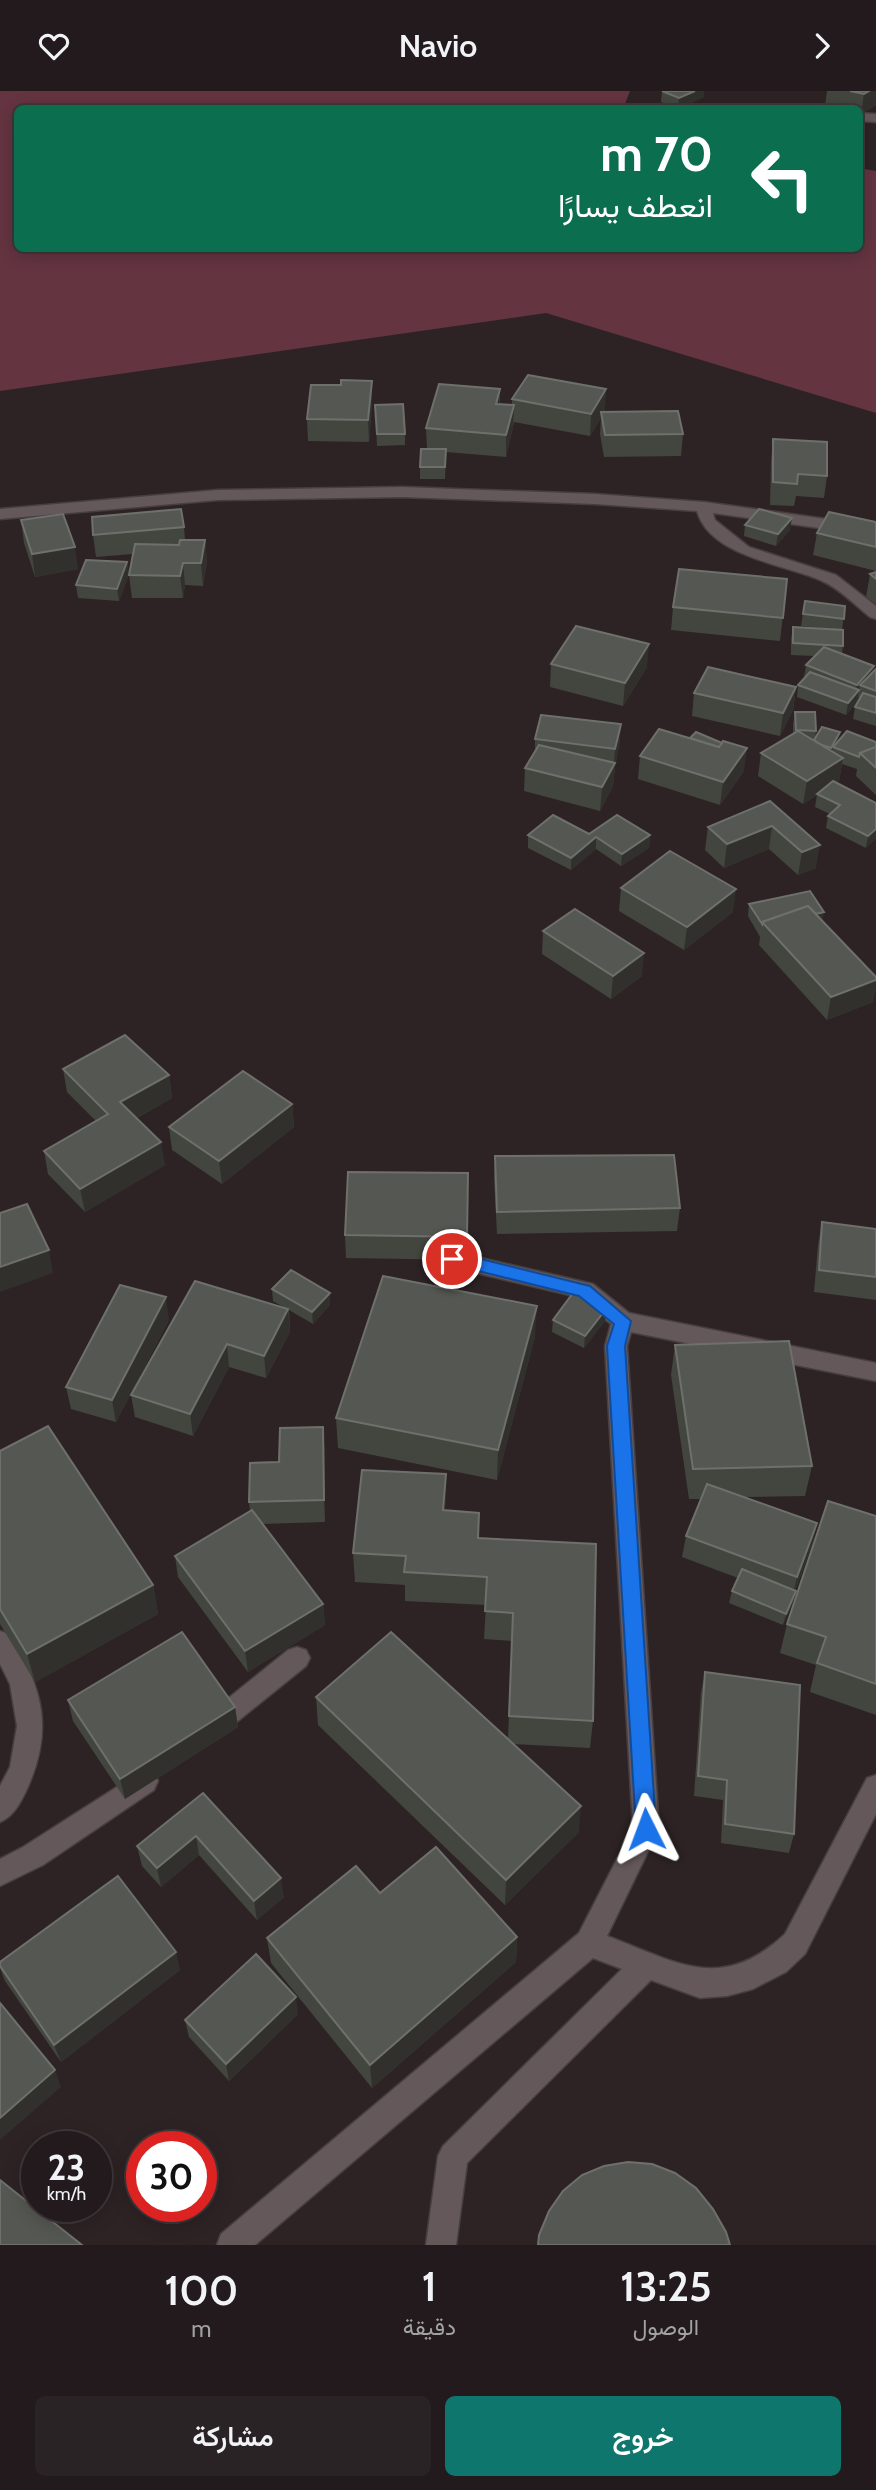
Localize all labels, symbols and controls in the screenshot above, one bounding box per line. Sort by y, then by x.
text: Navio [399,26,477,65]
icon: heart [35,27,73,65]
icon: forward [803,27,841,65]
text: 70 m [600,124,713,183]
icon: left [737,133,828,224]
text: انعطف يسارًا [558,186,713,225]
pin [422,1229,482,1289]
icon: arrive [433,1240,471,1278]
position arrow [609,1792,683,1866]
speed limit sign: 30 [126,2131,217,2222]
text: 23 [48,2146,85,2189]
text: km/h [47,2183,86,2205]
text: 1 [422,2260,437,2312]
text: 13:25 [620,2260,712,2312]
text: 100 [164,2264,238,2316]
text: دقيقة [403,2313,456,2341]
text: الوصول [633,2313,699,2341]
text: m [191,2315,211,2343]
button: مشاركة [35,2396,431,2476]
button: خروج [445,2396,841,2476]

